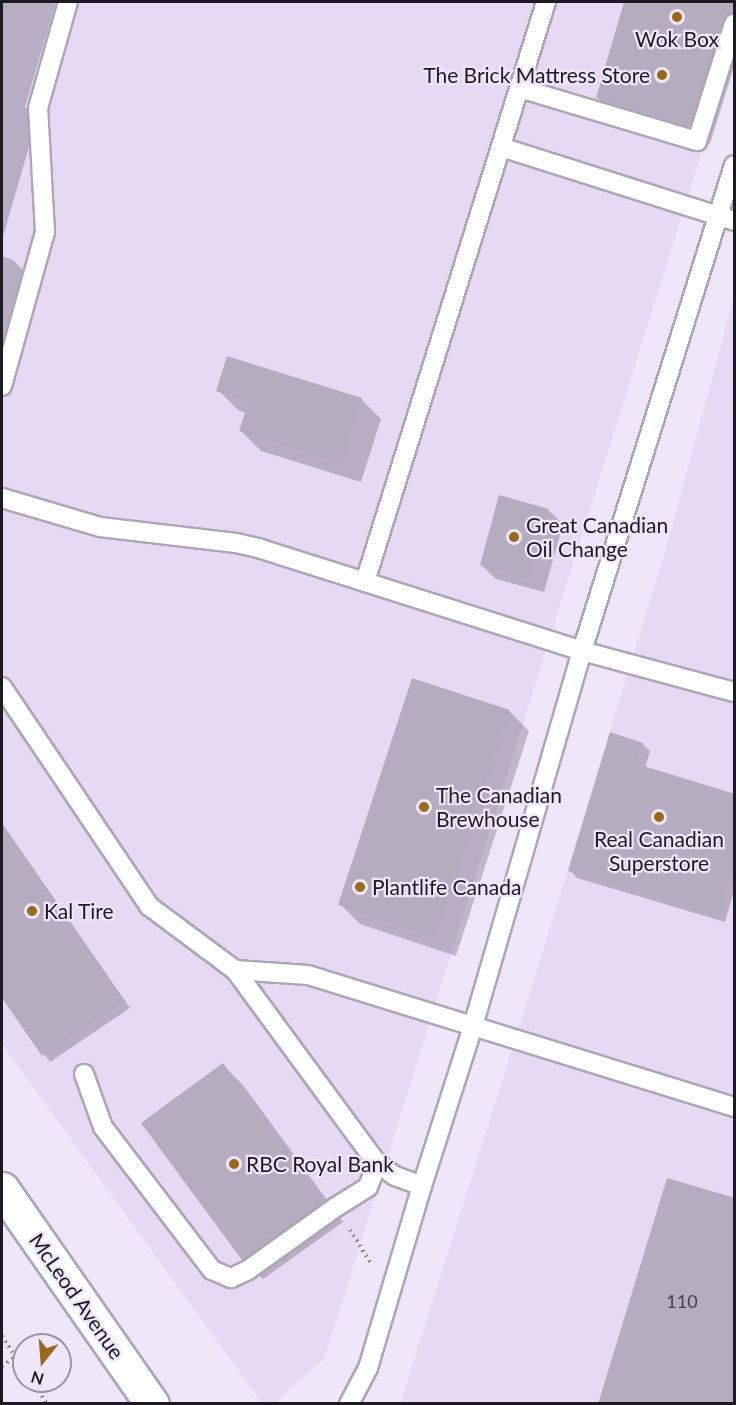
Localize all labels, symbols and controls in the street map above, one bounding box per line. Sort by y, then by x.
marker: Wok Box [670,10,684,24]
place label: Wok Box [635,26,719,52]
place label: The Brick Mattress Store [423,62,650,88]
marker: The Brick Mattress Store [655,68,669,82]
place label: Great Canadian Oil Change [526,512,668,562]
marker: Great Canadian Oil Change [507,530,521,544]
place label: The Canadian Brewhouse [436,782,562,832]
marker: The Canadian Brewhouse [417,800,431,814]
marker: Real Canadian Superstore [652,810,666,824]
place label: Real Canadian Superstore [594,826,724,876]
place label: Plantlife Canada [372,874,521,900]
marker: Plantlife Canada [353,880,367,894]
place label: Kal Tire [44,898,114,924]
marker: Kal Tire [25,904,39,918]
place label: RBC Royal Bank [246,1151,394,1177]
marker: RBC Royal Bank [227,1157,241,1171]
street label: McLeod Avenue [24,1228,130,1364]
house number: 110 [666,1290,698,1312]
north arrow [12,1333,72,1393]
text: N [29,1368,46,1390]

